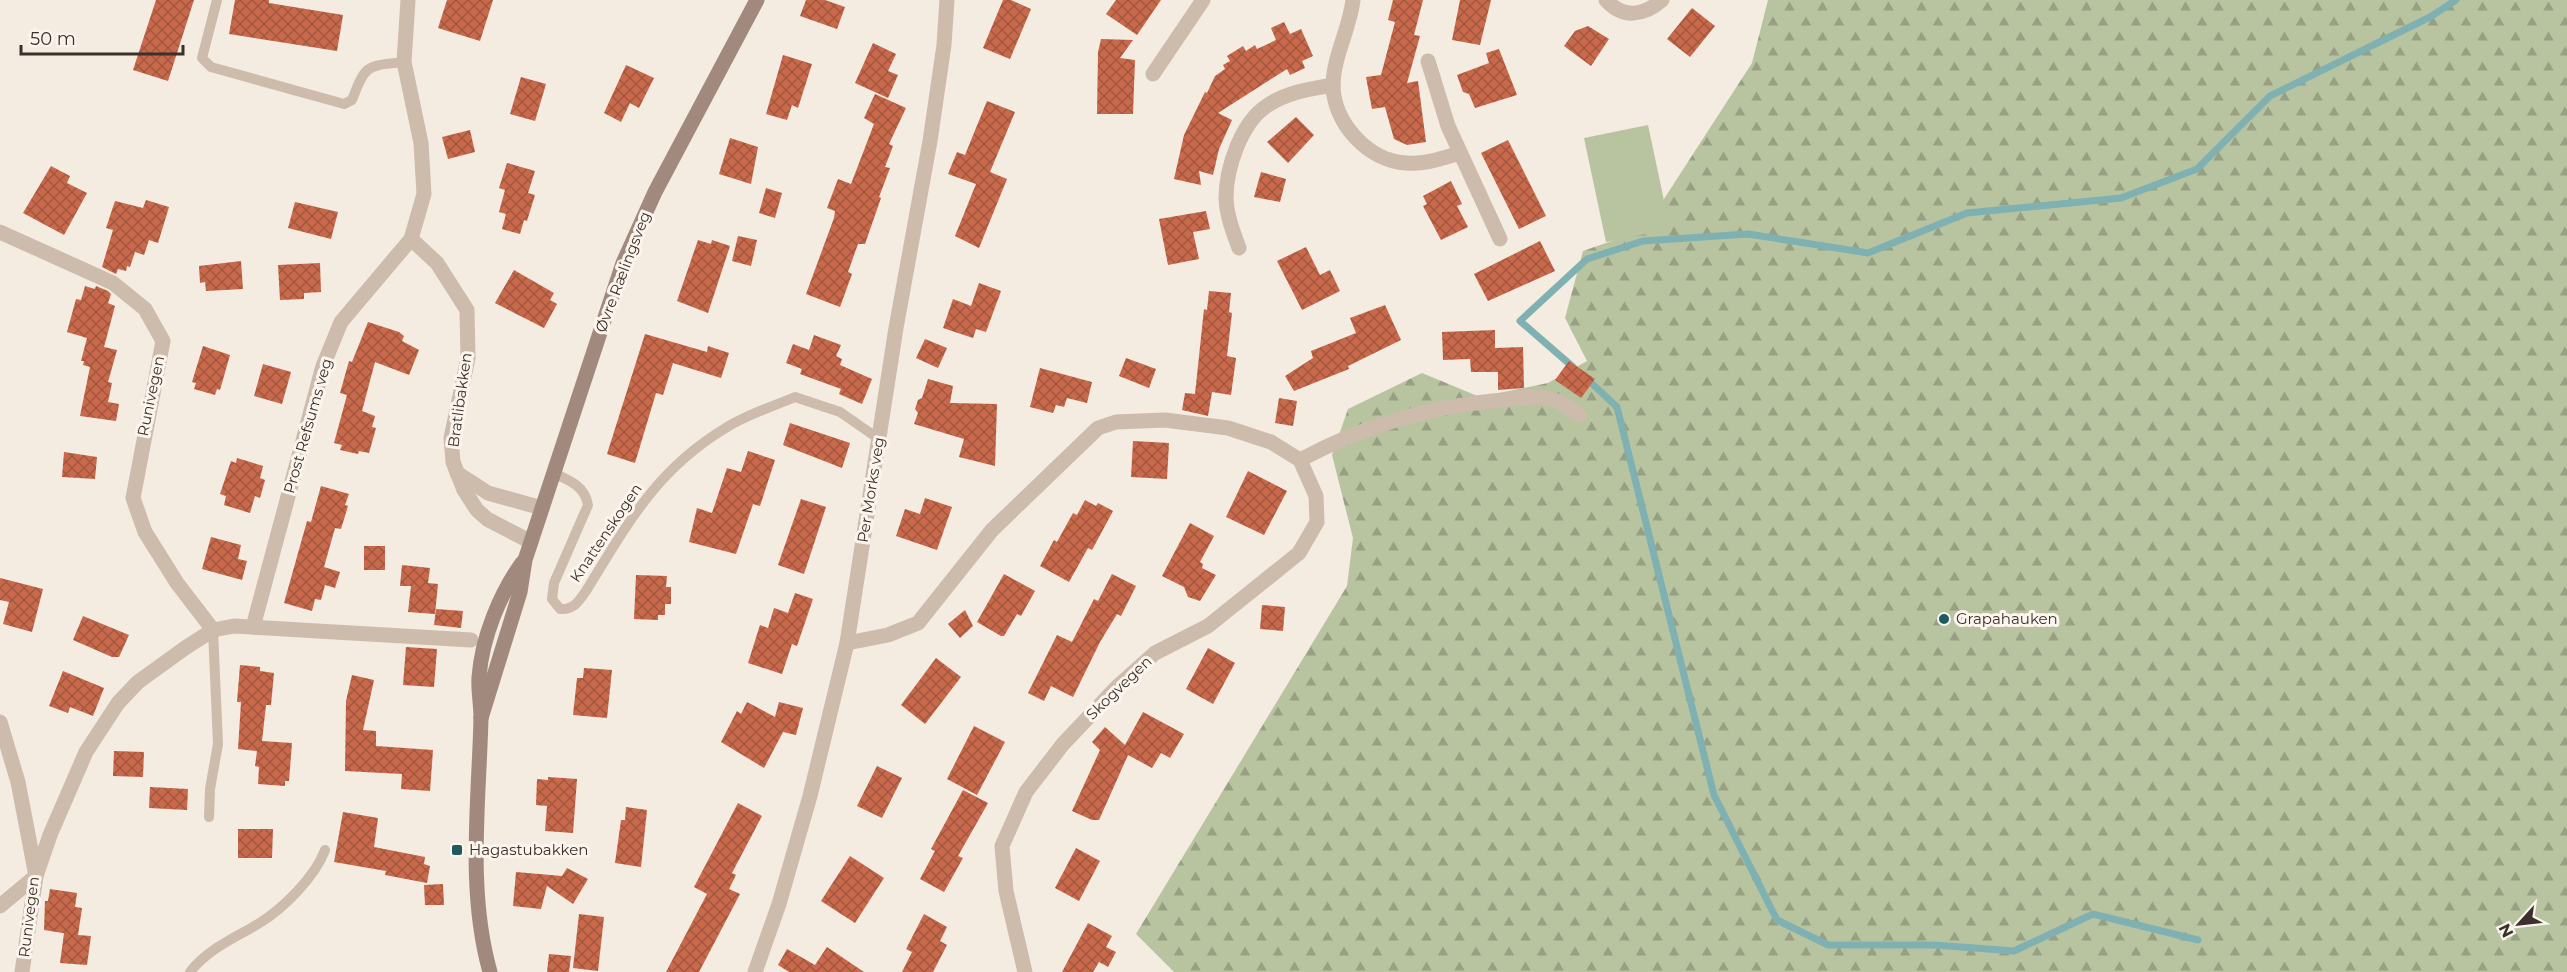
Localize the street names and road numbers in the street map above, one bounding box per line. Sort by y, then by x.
street label: Øvre Rælingsveg [591,209,654,335]
street label: Bratlibakken [443,351,476,449]
street label: Runivegen [133,354,168,438]
street label: Prost Refsums veg [279,356,336,496]
street label: Per Morks veg [853,436,888,544]
street label: Knattenskogen [565,480,646,586]
street label: Skogvegen [1082,652,1155,724]
street label: Runivegen [14,875,43,959]

